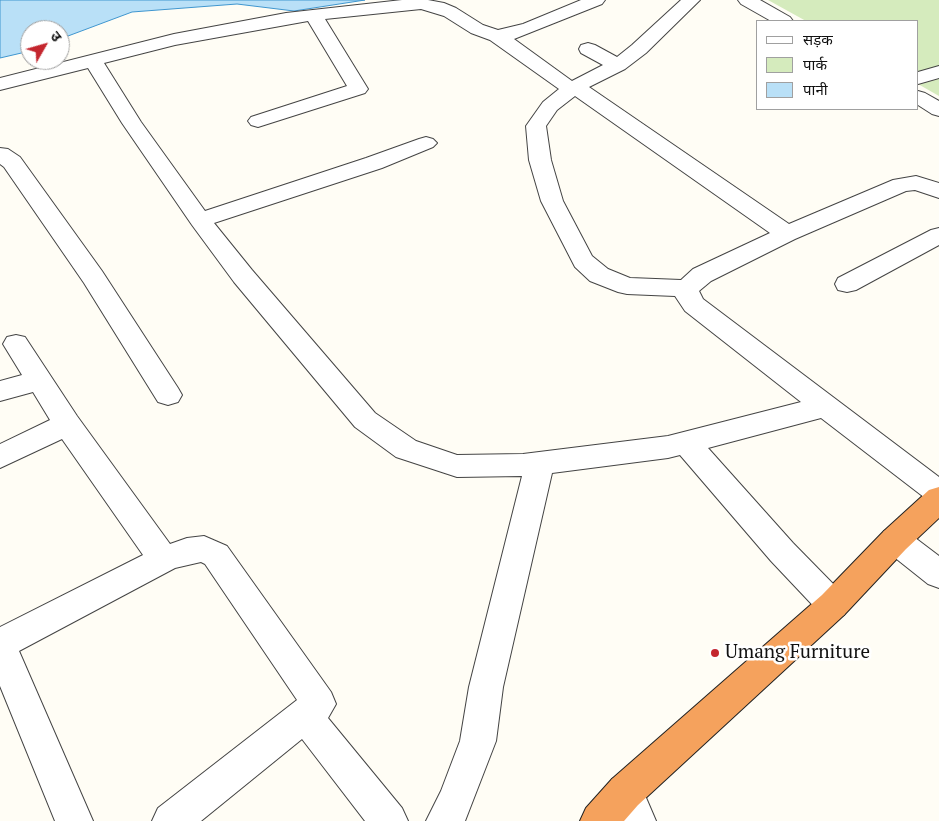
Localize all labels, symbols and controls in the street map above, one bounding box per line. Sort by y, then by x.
north arrow [20,20,70,70]
legend [756,20,919,110]
text: उ [46,27,66,45]
text: सड़क [803,29,833,49]
text: पार्क [803,54,827,74]
text: पानी [803,79,828,99]
place label: Umang Furniture [725,642,870,664]
marker: Umang Furniture [709,647,721,659]

